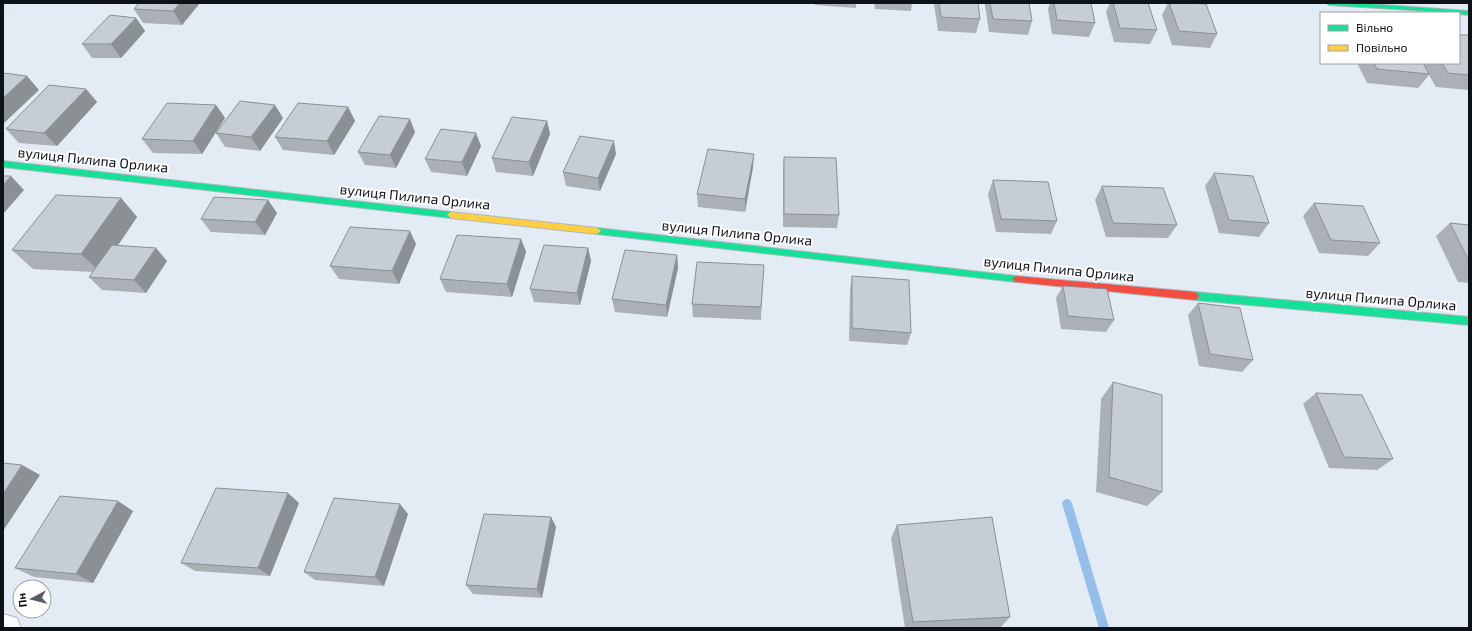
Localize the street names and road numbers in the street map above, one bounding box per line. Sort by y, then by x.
street label: вулиця Пилипа Орлика [17,143,169,176]
street label: вулиця Пилипа Орлика [339,180,491,213]
street label: вулиця Пилипа Орлика [661,216,813,249]
street label: вулиця Пилипа Орлика [983,252,1135,285]
street label: вулиця Пилипа Орлика [1305,283,1457,314]

